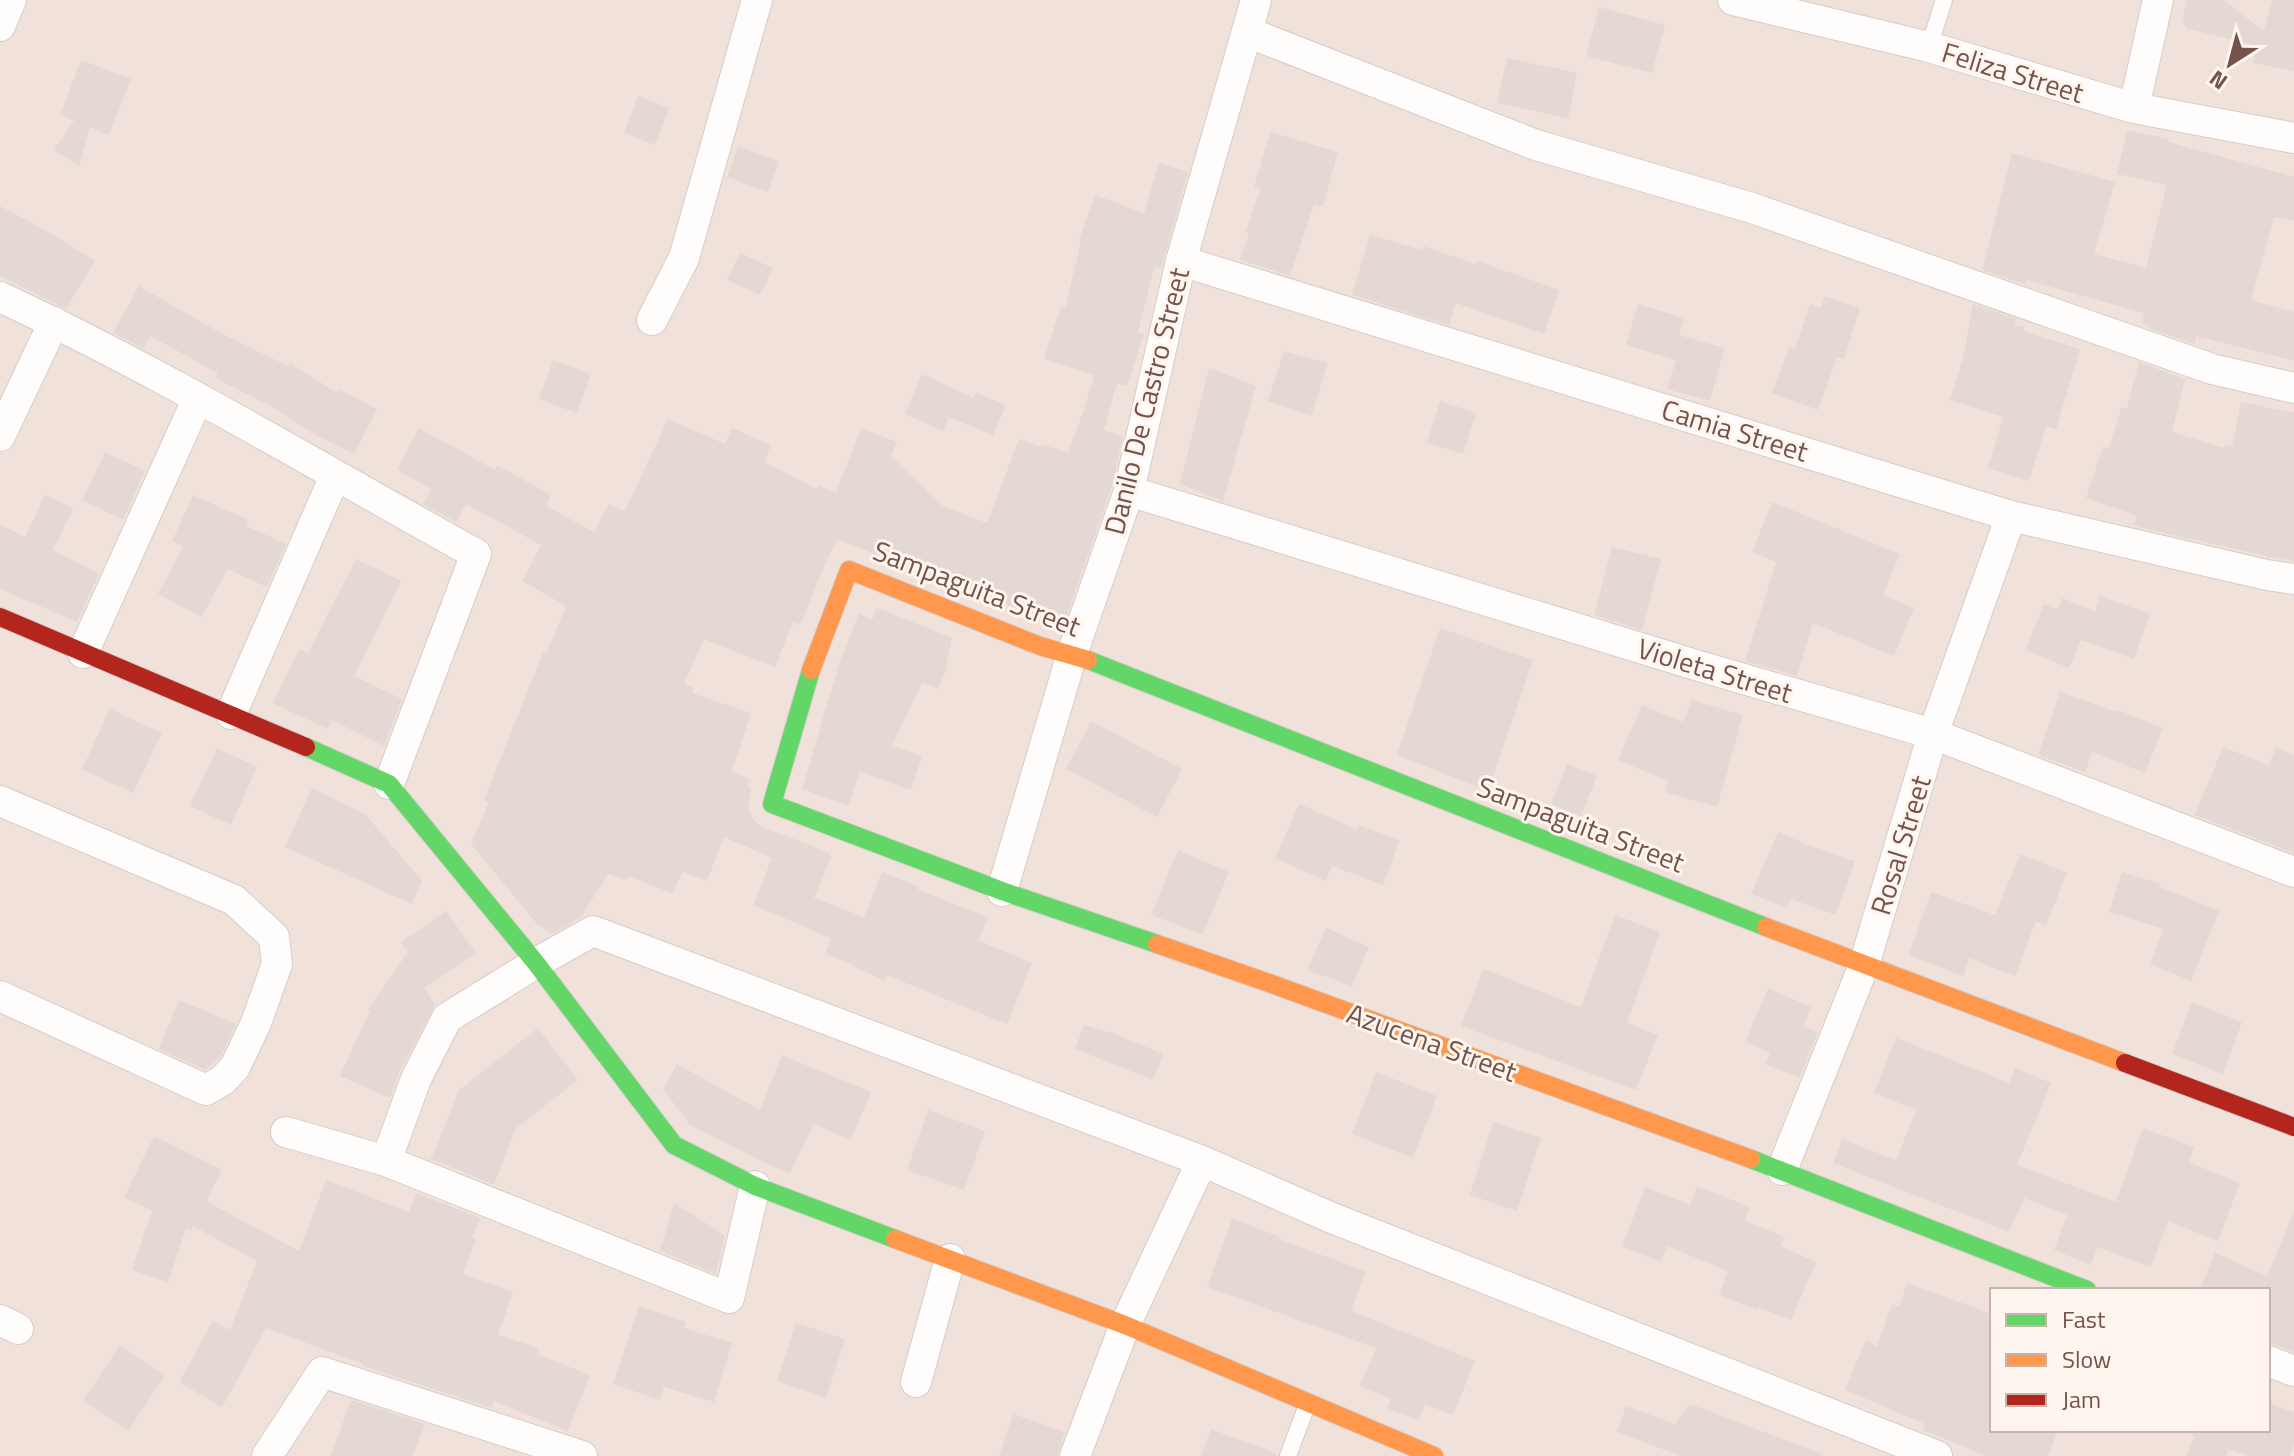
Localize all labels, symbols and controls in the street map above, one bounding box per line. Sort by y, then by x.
north arrow [2190,24,2270,104]
street label: Feliza Street [1937,30,2089,114]
text: N [2202,62,2234,98]
street label: Danilo De Castro Street [1092,263,1200,539]
street label: Camia Street [1656,387,1814,473]
street label: Sampaguita Street [867,529,1087,647]
street label: Violeta Street [1632,626,1798,714]
street label: Sampaguita Street [1471,765,1691,883]
street label: Rosal Street [1858,770,1942,920]
street label: Azucena Street [1341,991,1523,1093]
legend [1990,1288,2270,1432]
text: Fast [2062,1301,2106,1337]
text: Slow [2062,1341,2111,1377]
text: Jam [2062,1381,2101,1417]

